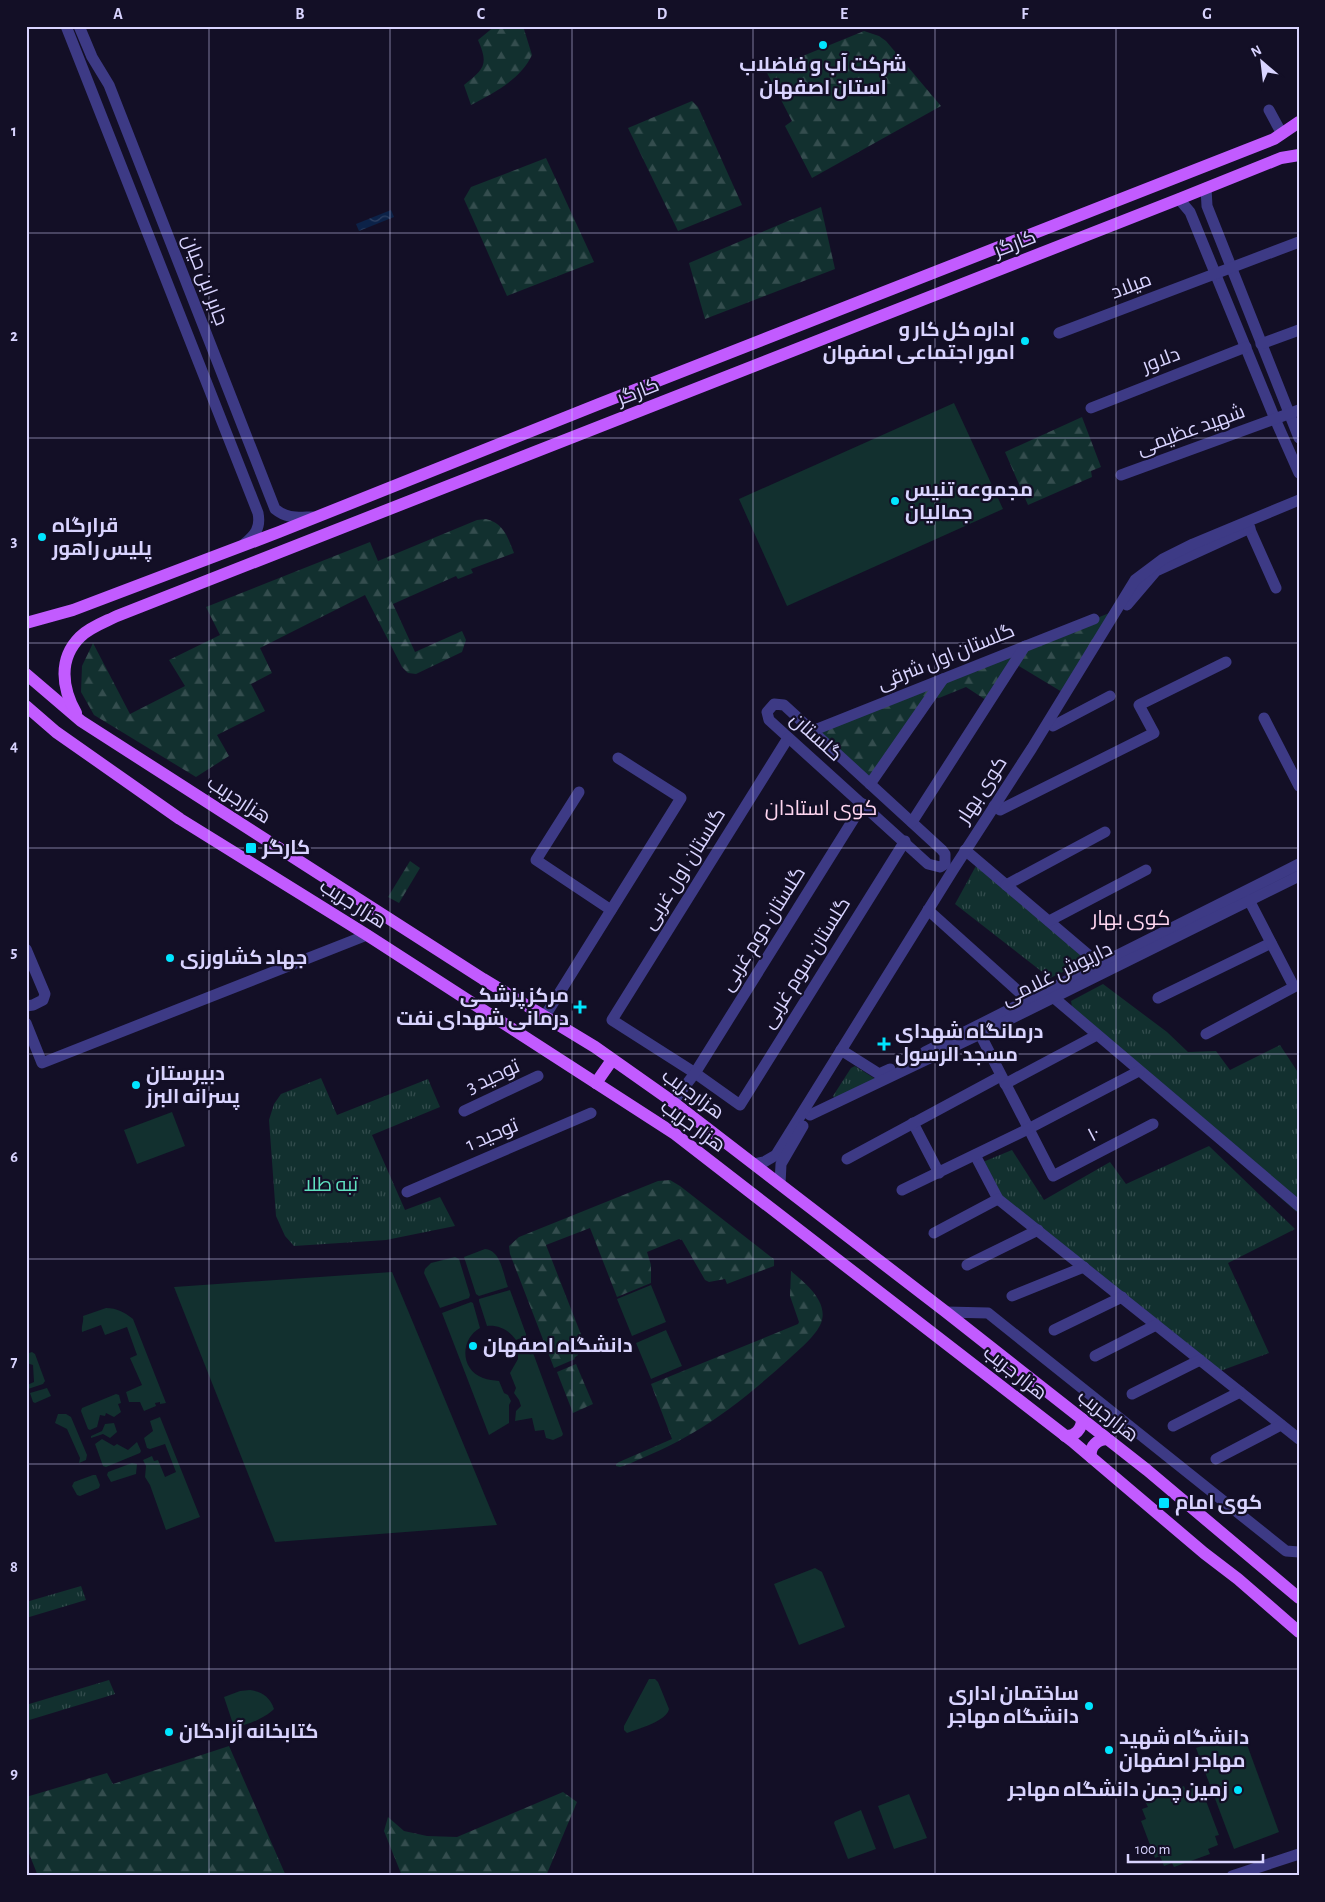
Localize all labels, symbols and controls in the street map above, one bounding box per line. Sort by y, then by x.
text: A [113,6,123,22]
text: B [295,6,305,22]
text: C [477,6,486,22]
text: D [657,6,668,22]
text: E [840,6,848,22]
text: F [1021,6,1029,22]
text: G [1202,6,1212,22]
north arrow [1238,38,1288,88]
marker: شرکت آب و فاضلاب استان اصفهان [817,39,829,51]
text: N [1249,43,1264,60]
place label: شرکت آب و فاضلاب استان اصفهان [739,53,907,100]
text: 1 [11,123,17,139]
street label: کارگر [990,227,1039,262]
street label: جابر ابن حیان [177,232,232,329]
street label: میلاد [1108,269,1154,303]
place label: اداره کل کار و امور اجتماعی اصفهان [823,320,1015,365]
text: 2 [10,328,18,344]
marker: اداره کل کار و امور اجتماعی اصفهان [1019,335,1031,347]
street label: دلاور [1138,344,1183,378]
street label: کارگر [613,375,662,410]
street label: شهید عظیمی [1134,401,1248,461]
place label: مجموعه تنیس جمالیان [905,480,1033,524]
marker: مجموعه تنیس جمالیان [889,495,901,507]
place label: قرارگاه پلیس راهور [51,516,152,562]
marker: قرارگاه پلیس راهور [36,531,48,543]
text: 3 [11,533,18,549]
street label: گلستان اول شرقی [874,620,1018,696]
street label: گلستان [785,709,846,767]
text: 4 [10,738,18,754]
street label: کوی بهار [953,753,1012,829]
street label: هزارجریب [203,772,274,829]
district label: کوی استادان [765,798,877,821]
street label: گلستان اول غربی [639,805,731,934]
place label: کارگر [261,838,310,859]
marker: کارگر [244,841,258,855]
street label: گلستان دوم غربی [717,863,812,996]
street label: هزار جریب [316,876,390,933]
street label: گلستان سوم غربی [758,894,857,1034]
district label: کوی بهار [1091,908,1170,931]
street label: داریوش غلامی [998,939,1116,1011]
text: 5 [11,944,18,960]
place label: جهاد کشاورزی [180,947,307,970]
marker: جهاد کشاورزی [164,952,176,964]
place label: مرکز پزشکی درمانی شهدای نفت [396,985,569,1031]
marker: مرکز پزشکی درمانی شهدای نفت [573,1000,587,1014]
place label: درمانگاه شهدای مسجد الرسول [895,1021,1043,1066]
marker: درمانگاه شهدای مسجد الرسول [877,1037,891,1051]
street label: توحید 3 [463,1056,524,1099]
place label: دبیرستان پسرانه البرز [145,1064,240,1110]
street label: هزارجریب [658,1065,728,1124]
marker: دبیرستان پسرانه البرز [130,1079,142,1091]
street label: هزار جریب [656,1096,729,1157]
street label: توحید 1 [463,1115,522,1156]
street label: ۱۰ [1084,1123,1104,1145]
text: 6 [10,1149,18,1165]
park label: تبه طلا [304,1175,359,1195]
place label: دانشگاه اصفهان [483,1335,633,1358]
marker: دانشگاه اصفهان [467,1340,479,1352]
street label: هزار جریب [979,1342,1051,1405]
text: 7 [11,1354,18,1370]
street label: هزارجریب [1073,1386,1142,1447]
place label: کوی امام [1175,1493,1262,1516]
marker: کوی امام [1157,1496,1171,1510]
text: 8 [10,1559,18,1575]
place label: ساختمان اداری دانشگاه مهاجر [947,1684,1079,1729]
marker: ساختمان اداری دانشگاه مهاجر [1083,1700,1095,1712]
place label: کتابخانه آزادگان [179,1720,319,1743]
marker: کتابخانه آزادگان [163,1726,175,1738]
place label: دانشگاه شهید مهاجر اصفهان [1119,1727,1249,1773]
marker: دانشگاه شهید مهاجر اصفهان [1103,1744,1115,1756]
text: 9 [10,1765,18,1781]
place label: زمین چمن دانشگاه مهاجر [1007,1779,1228,1803]
marker: زمین چمن دانشگاه مهاجر [1232,1784,1244,1796]
scale bar [1128,1832,1262,1864]
text: 100 m [1135,1842,1170,1857]

